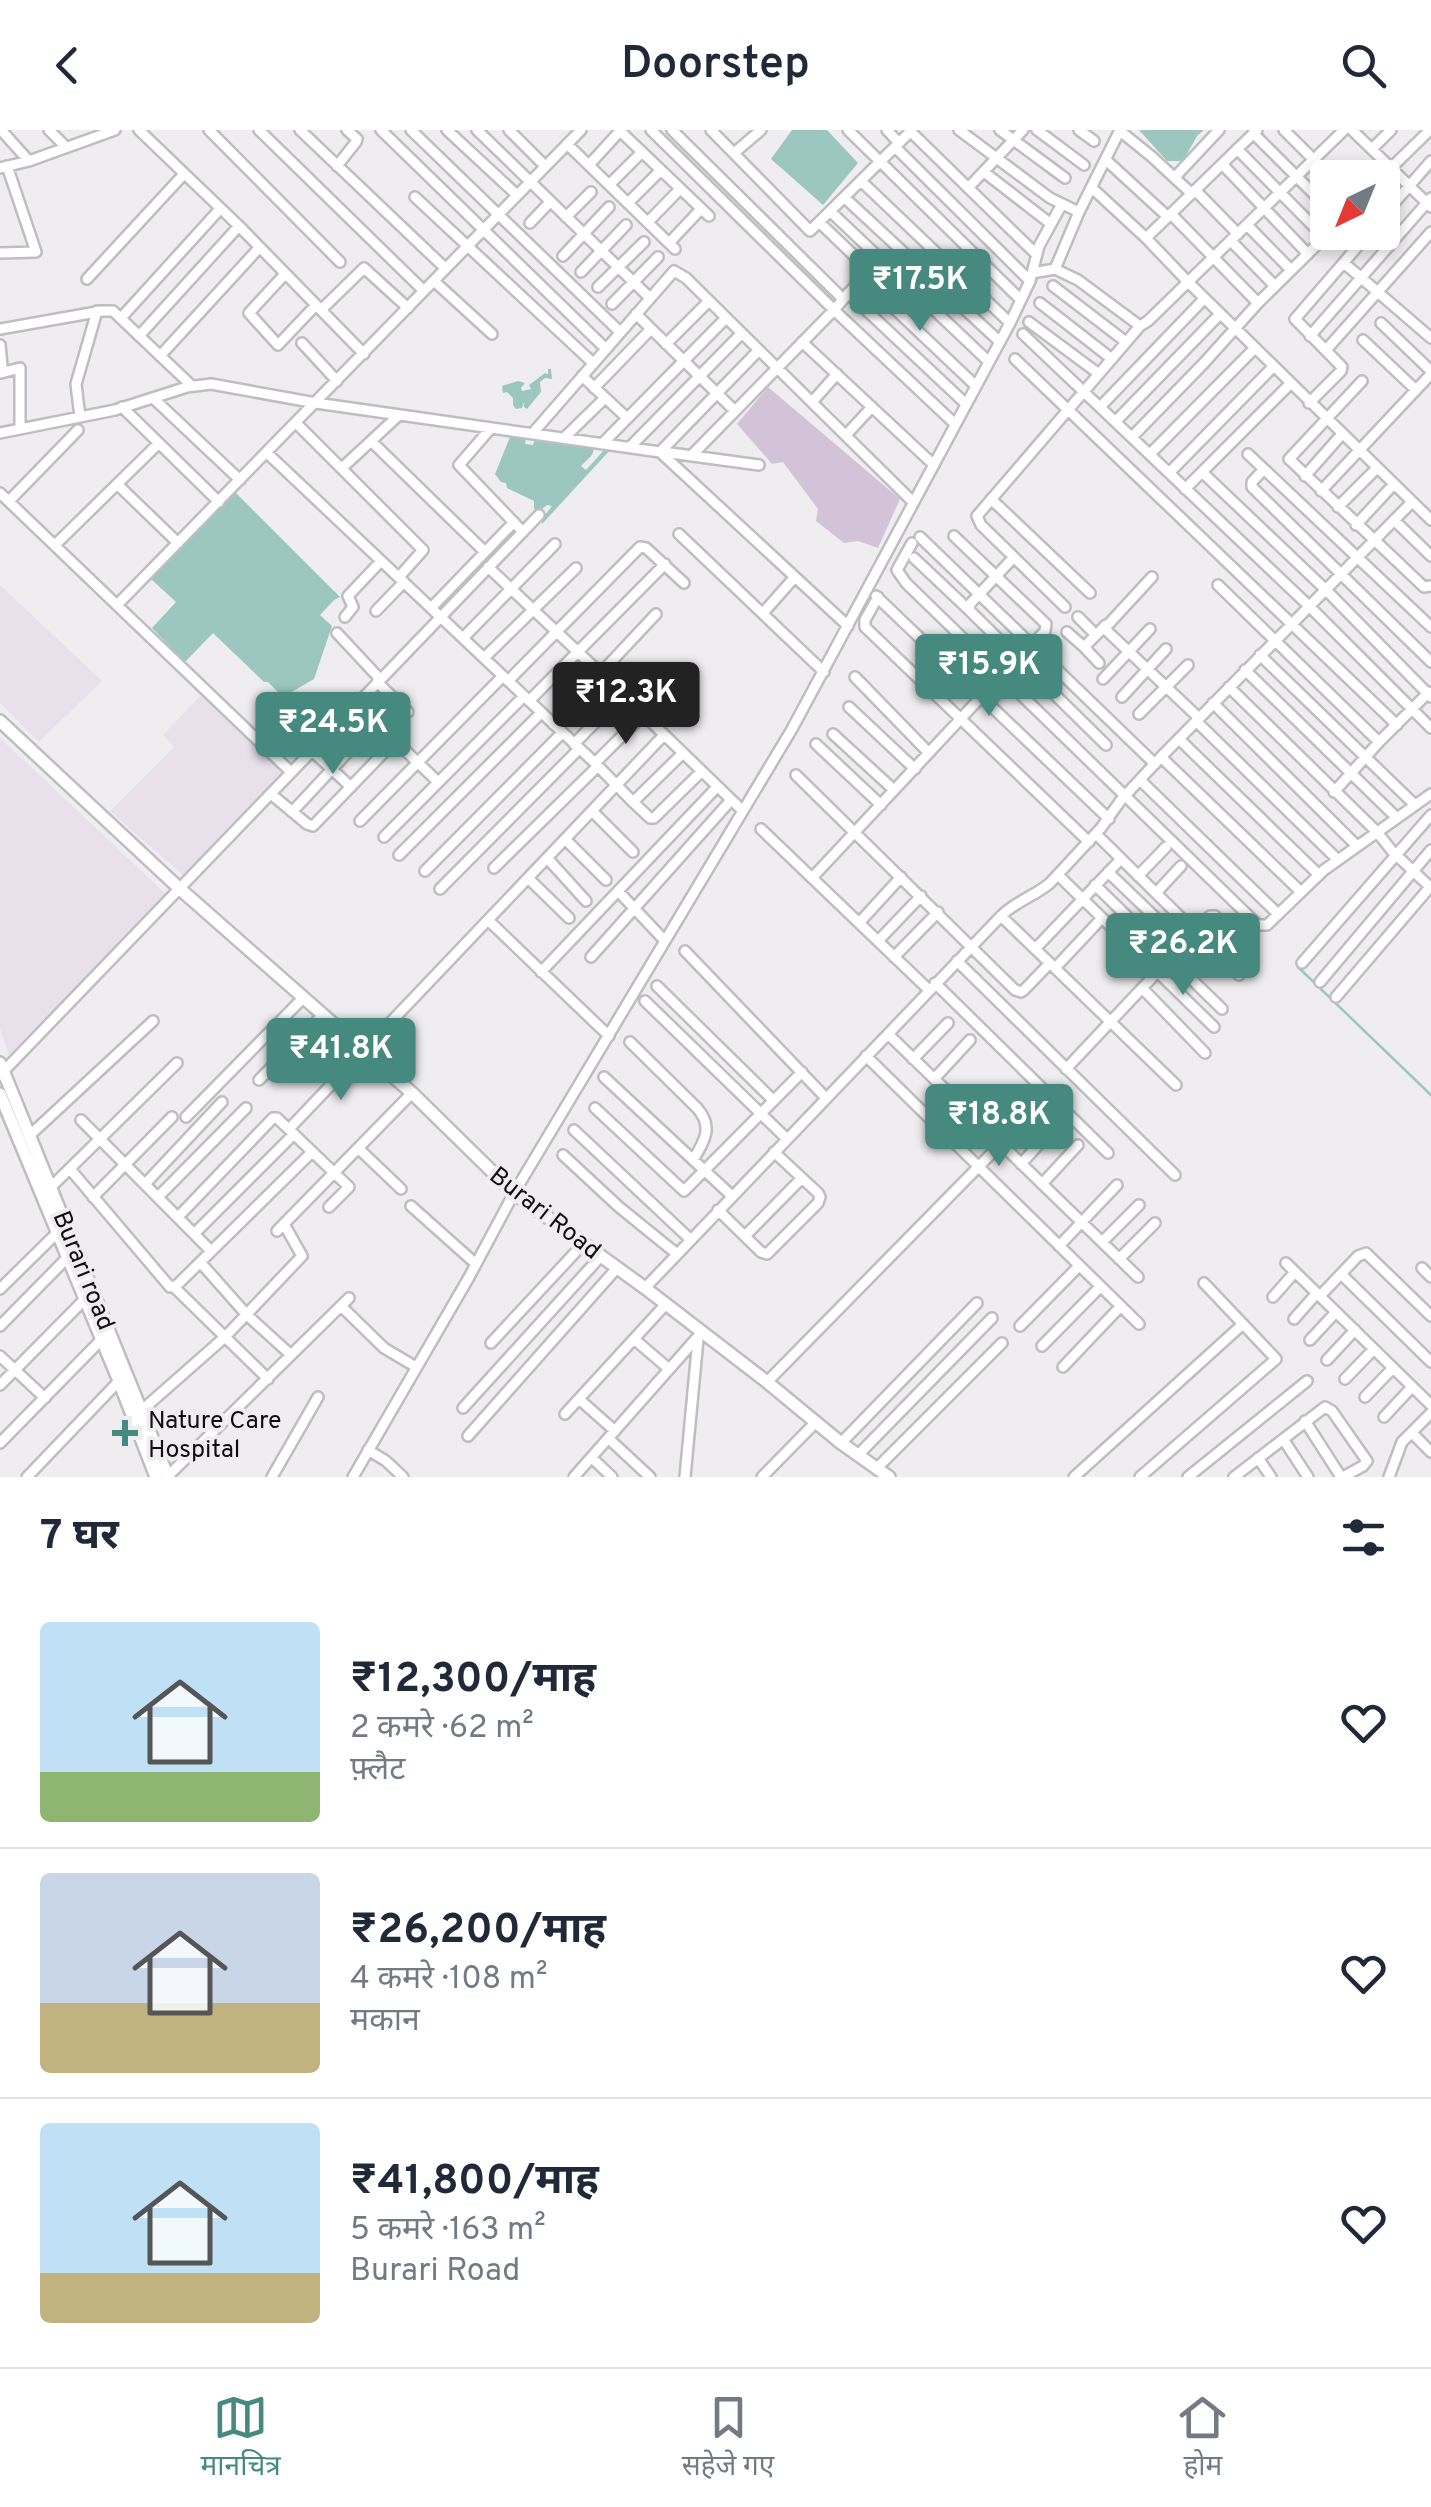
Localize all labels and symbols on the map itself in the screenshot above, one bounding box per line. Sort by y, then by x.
north arrow [1310,160,1400,250]
pin: ₹17.5K [839,249,1001,334]
pin: ₹15.9K [908,634,1070,719]
pin: ₹12.3K [545,662,707,747]
pin: ₹24.5K [252,692,414,777]
pin: ₹26.2K [1102,913,1264,998]
pin: ₹41.8K [260,1018,422,1103]
pin: ₹18.8K [918,1084,1080,1169]
street label: Burari Road [482,1161,606,1268]
street label: Burari road [44,1207,121,1336]
place label: Nature Care Hospital [148,1406,281,1467]
marker: Nature Care Hospital [112,1420,138,1446]

